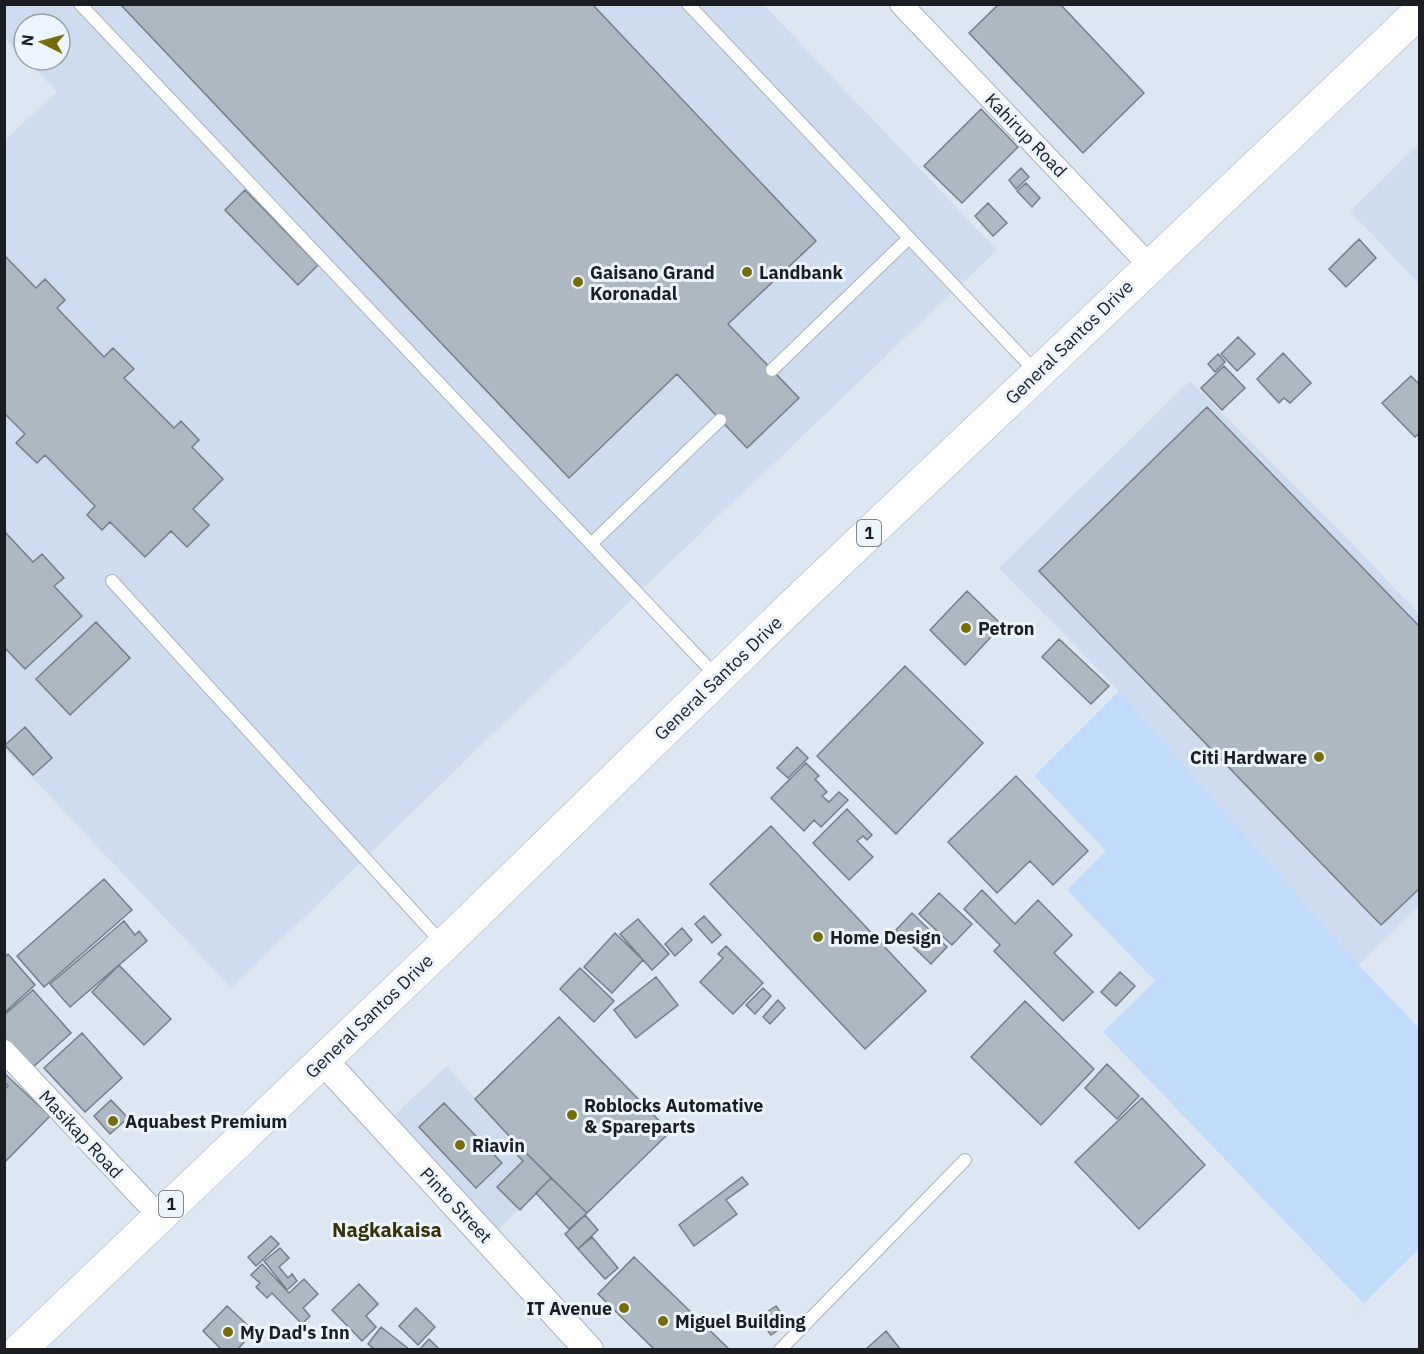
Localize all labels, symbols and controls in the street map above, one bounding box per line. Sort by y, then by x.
north arrow [12,12,72,72]
text: N [17,34,38,47]
street label: Kahirup Road [980,88,1072,182]
place label: Gaisano Grand Koronadal [590,261,715,305]
place label: Landbank [759,261,843,284]
marker: Landbank [740,265,754,279]
marker: Gaisano Grand Koronadal [571,275,585,289]
street label: General Santos Drive [1000,275,1138,409]
road number: 1 [857,520,881,546]
street label: General Santos Drive [649,611,787,745]
place label: Petron [978,617,1035,640]
marker: Petron [959,621,973,635]
place label: Citi Hardware [1190,746,1307,769]
marker: Citi Hardware [1312,750,1326,764]
place label: Home Design [830,926,941,949]
marker: Home Design [811,930,825,944]
street label: General Santos Drive [300,949,438,1083]
street label: Masikap Road [34,1085,128,1183]
place label: Roblocks Automative & Spareparts [584,1094,763,1138]
marker: Roblocks Automative & Spareparts [565,1108,579,1122]
place label: Aquabest Premium [125,1110,287,1133]
marker: Aquabest Premium [106,1114,120,1128]
place label: Riavin [472,1134,525,1157]
marker: Riavin [453,1138,467,1152]
street label: Pinto Street [415,1162,497,1248]
road number: 1 [159,1191,183,1217]
district label: Nagkakaisa [332,1216,442,1243]
place label: IT Avenue [527,1297,612,1320]
marker: IT Avenue [617,1301,631,1315]
place label: Miguel Building [675,1310,805,1333]
marker: Miguel Building [656,1314,670,1328]
place label: My Dad's Inn [240,1321,350,1344]
marker: My Dad's Inn [221,1325,235,1339]

